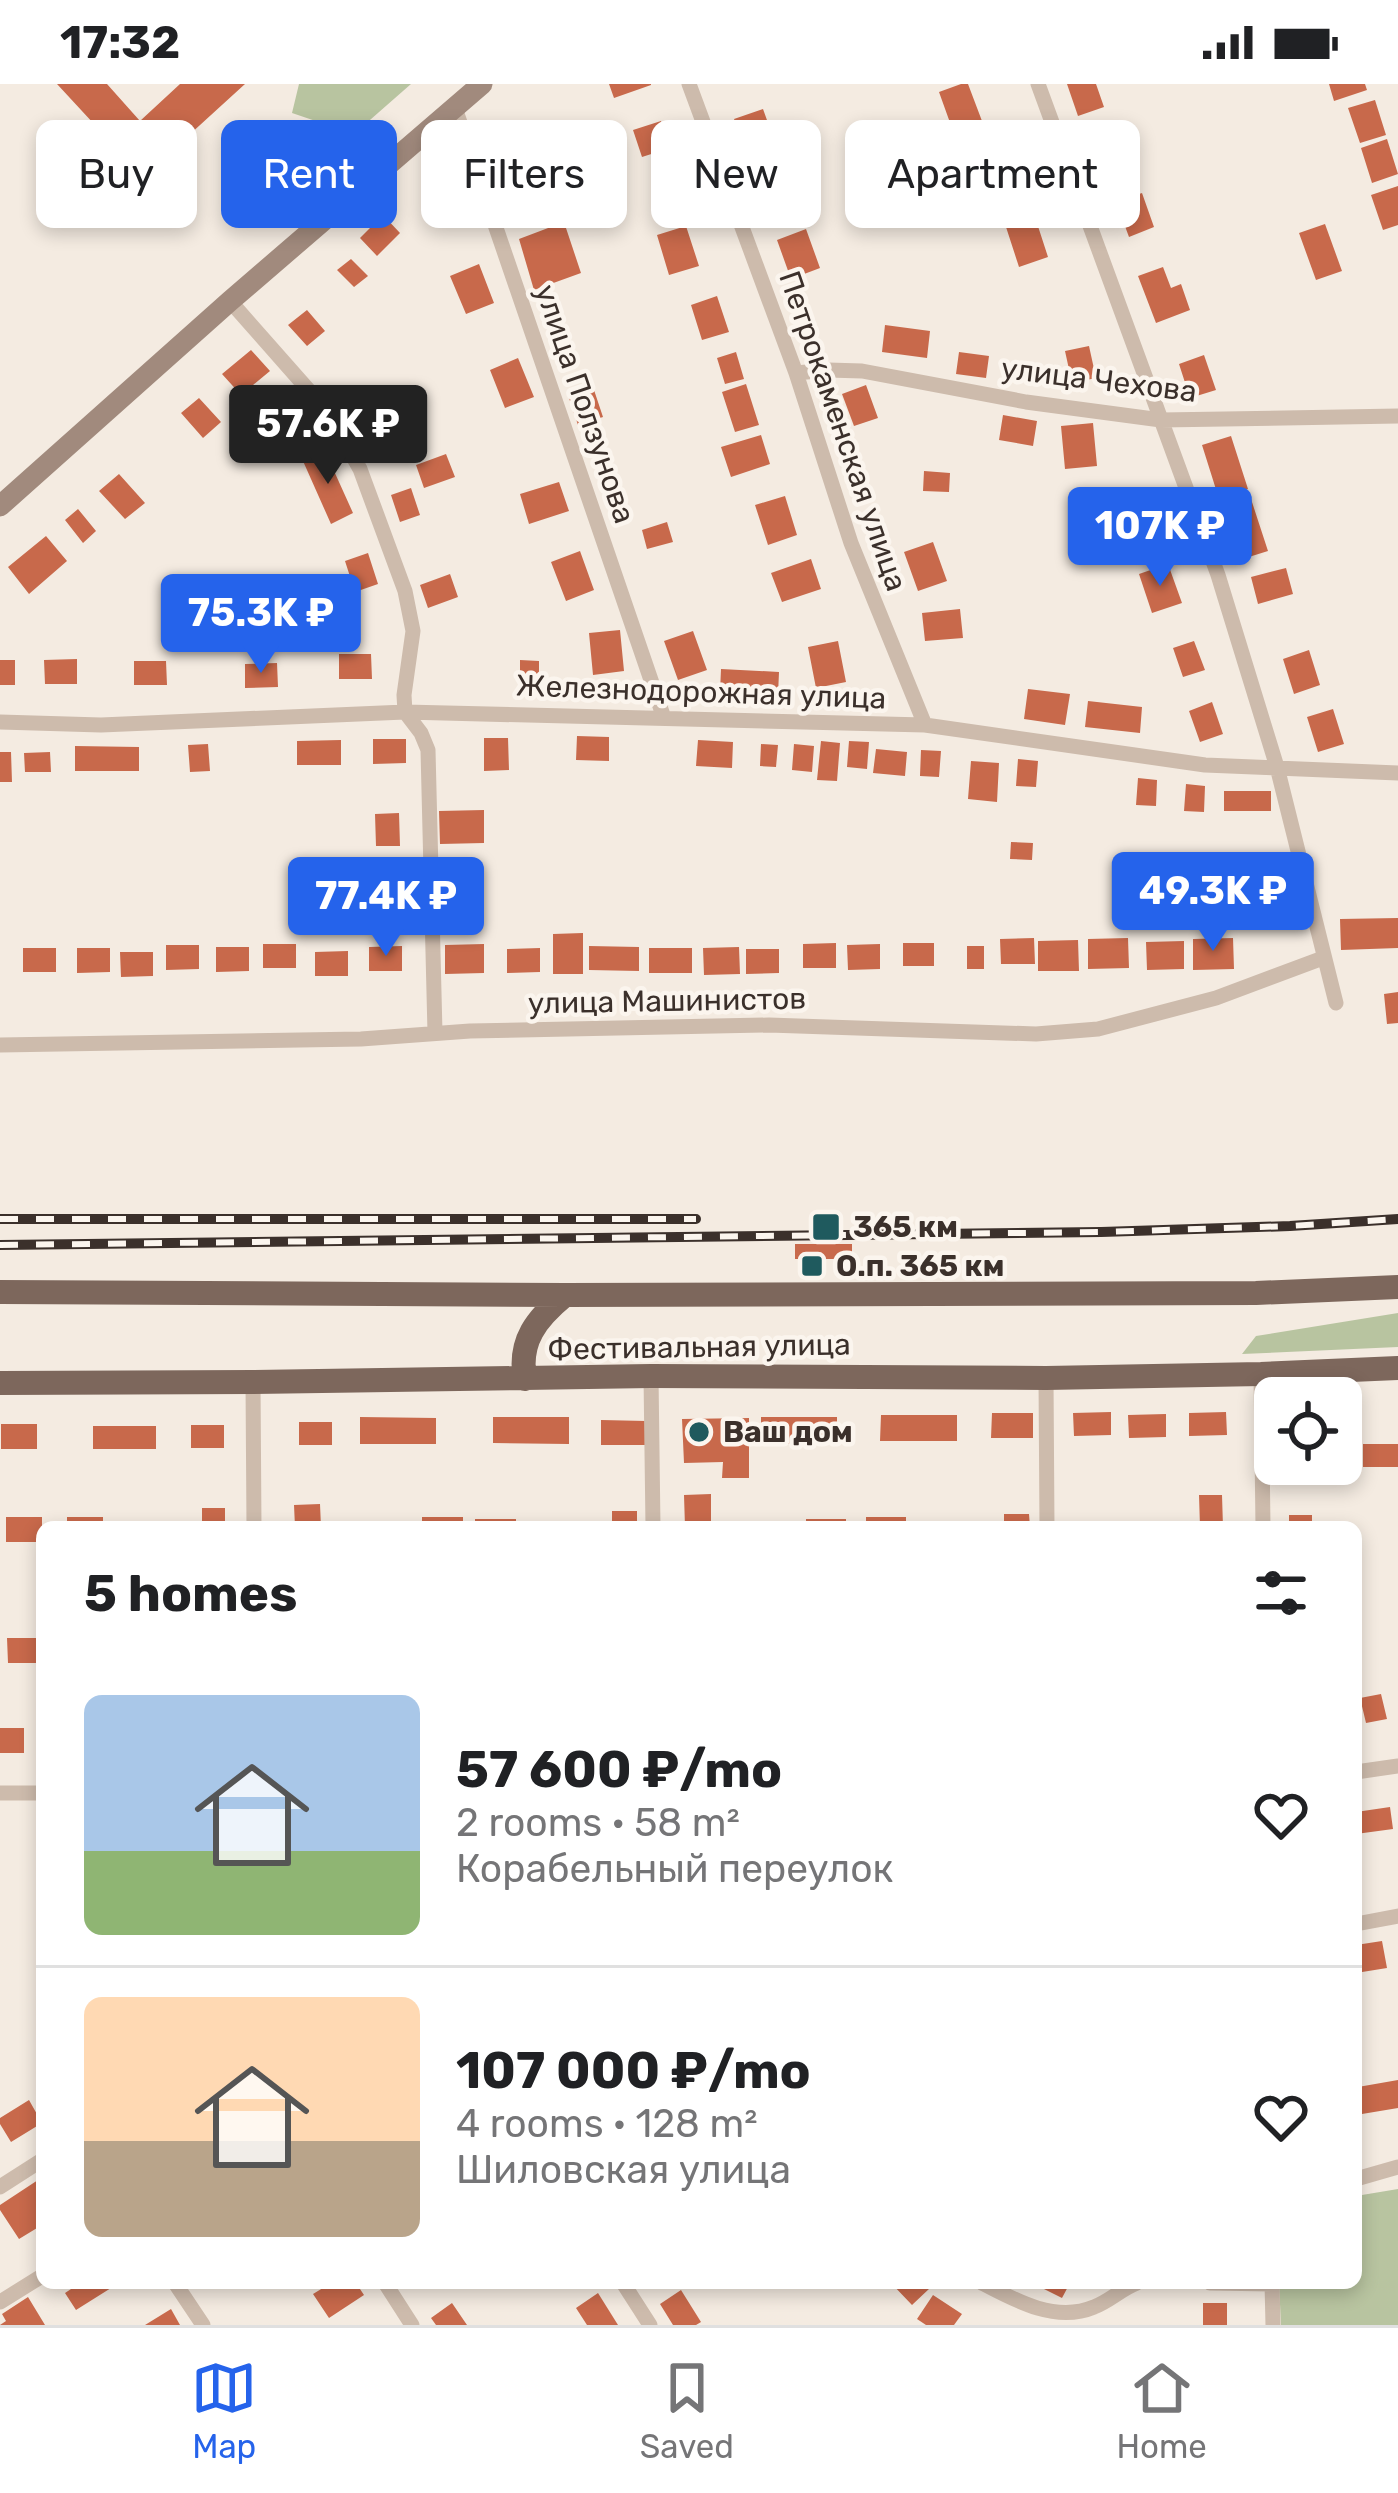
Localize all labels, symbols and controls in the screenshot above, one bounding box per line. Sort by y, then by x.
text: 17:32 [60,16,180,69]
chip: Buy [36,120,197,228]
chip: Rent [221,120,397,228]
chip: Filters [421,120,627,228]
chip: New [651,120,821,228]
chip: Apartment [845,120,1140,228]
street label: Петрокаменская улица [771,266,915,596]
street label: улица Ползунова [527,280,643,528]
street label: улица Чехова [999,350,1199,410]
pin: 57.6K ₽ [217,385,439,487]
text: 57.6K ₽ [256,401,400,447]
pin: 107K ₽ [1062,487,1258,589]
text: 107K ₽ [1095,503,1225,549]
pin: 75.3K ₽ [150,574,372,676]
text: 75.3K ₽ [188,590,334,636]
street label: Железнодорожная улица [515,668,887,716]
pin: 49.3K ₽ [1102,852,1324,954]
pin: 77.4K ₽ [275,857,497,959]
text: 49.3K ₽ [1139,868,1287,914]
text: 77.4K ₽ [315,873,457,919]
street label: улица Машинистов [528,981,806,1021]
place label: 365 км [853,1209,958,1245]
marker: 365 км [810,1211,842,1243]
place label: О.п. 365 км [836,1248,1004,1284]
marker: О.п. 365 км [799,1253,825,1279]
street label: Фестивальная улица [547,1326,851,1368]
map controls [1254,1377,1362,1485]
button: locate [1254,1377,1362,1485]
place label: Ваш дом [723,1414,853,1450]
marker: Ваш дом [686,1419,712,1445]
icon: filters [1248,1560,1314,1626]
text: 5 homes [84,1563,297,1624]
text: 57 600 ₽/mo [456,1739,782,1800]
icon: home [180,1743,324,1887]
icon: heart [1248,1782,1314,1848]
text: 2 rooms · 58 m² [456,1800,740,1846]
text: Корабельный переулок [456,1846,893,1892]
text: 107 000 ₽/mo [456,2040,811,2101]
icon: home [180,2045,324,2189]
icon: heart [1248,2084,1314,2150]
text: 4 rooms · 128 m² [456,2101,757,2147]
text: Шиловская улица [456,2147,791,2193]
tab: Map [191,2355,257,2466]
tab: Saved [640,2355,734,2466]
tab: Home [1116,2355,1207,2466]

